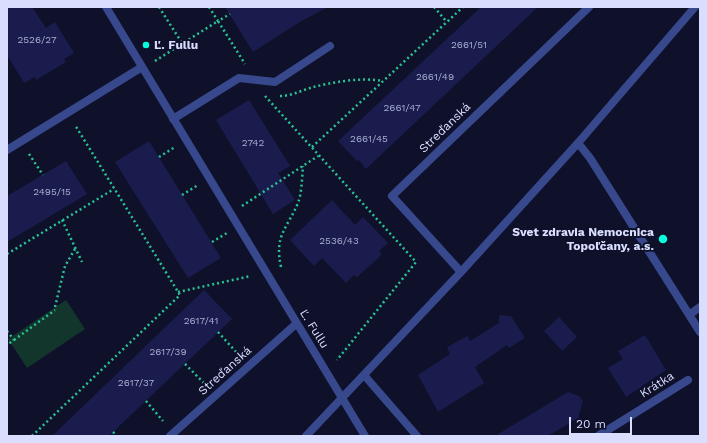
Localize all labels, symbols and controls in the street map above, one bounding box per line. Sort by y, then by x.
house number: 2526/27 [17,34,57,46]
place label: Ľ. Fullu [154,38,198,52]
house number: 2661/51 [451,39,487,51]
marker: Ľ. Fullu [141,40,151,50]
house number: 2661/49 [416,71,454,83]
street label: Streďanská [416,100,474,156]
house number: 2661/47 [383,102,421,114]
house number: 2661/45 [350,133,388,145]
house number: 2742 [242,137,264,149]
house number: 2495/15 [33,186,71,198]
place label: Svet zdravia Nemocnica Topoľčany, a.s. [512,225,654,253]
marker: Svet zdravia Nemocnica Topoľčany, a.s. [657,233,669,245]
house number: 2536/43 [319,235,359,247]
street label: Ľ. Fullu [296,307,332,351]
house number: 2617/41 [184,315,218,327]
street label: Streďanská [196,344,254,398]
house number: 2617/39 [149,346,187,358]
street label: Krátka [637,369,677,401]
house number: 2617/37 [118,377,154,389]
scale bar [571,409,634,435]
text: 20 m [576,417,606,431]

